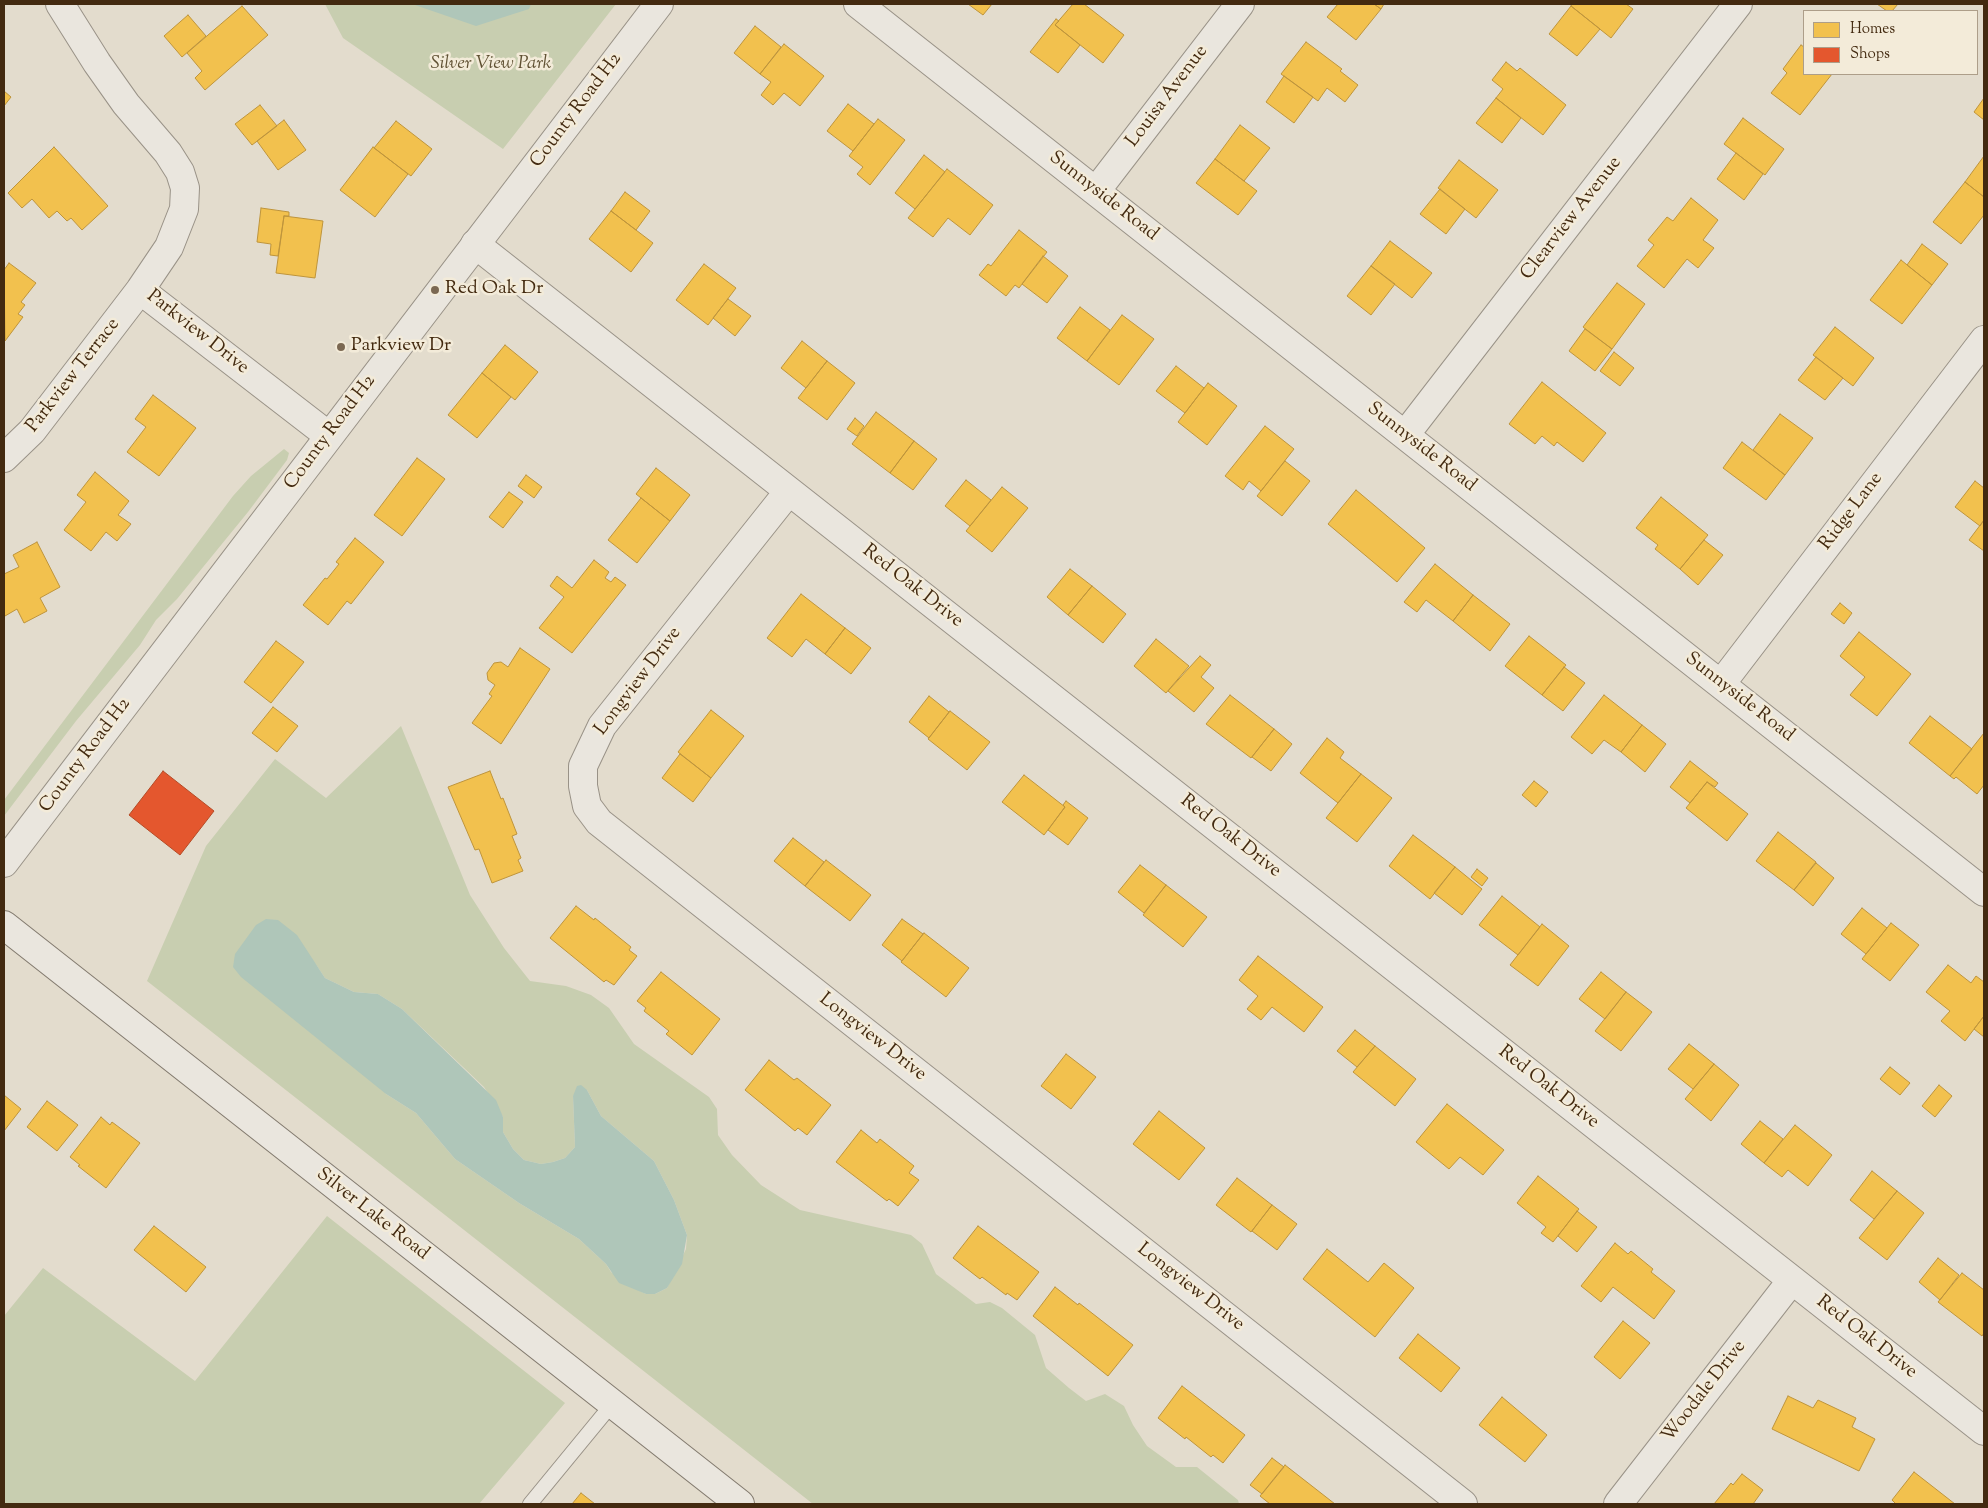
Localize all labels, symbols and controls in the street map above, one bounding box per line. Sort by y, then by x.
legend [1803,10,1978,75]
text: Homes [1850,19,1895,40]
street label: Louisa Avenue [1122,41,1214,153]
text: Shops [1850,44,1890,65]
street label: County Road H2 [526,49,628,173]
park label: Silver View Park [431,54,551,76]
street label: Sunnyside Road [1044,147,1162,247]
street label: Clearview Avenue [1517,153,1627,285]
place label: Red Oak Dr [445,279,543,301]
marker: Red Oak Dr [429,284,441,296]
street label: Parkview Drive [141,286,253,380]
street label: Parkview Terrace [22,314,126,438]
place label: Parkview Dr [351,336,451,358]
marker: Parkview Dr [335,341,347,353]
street label: County Road H2 [280,371,382,495]
street label: Sunnyside Road [1362,398,1480,498]
street label: Ridge Lane [1815,469,1889,555]
street label: Red Oak Drive [857,541,967,633]
street label: Longview Drive [591,623,687,741]
street label: Sunnyside Road [1680,648,1798,748]
street label: County Road H2 [35,694,137,818]
street label: Red Oak Drive [1175,791,1285,883]
street label: Longview Drive [814,989,930,1087]
street label: Red Oak Drive [1493,1042,1603,1134]
street label: Silver Lake Road [311,1164,433,1266]
street label: Longview Drive [1132,1239,1248,1337]
street label: Red Oak Drive [1811,1292,1921,1384]
street label: Woodale Drive [1658,1336,1752,1448]

